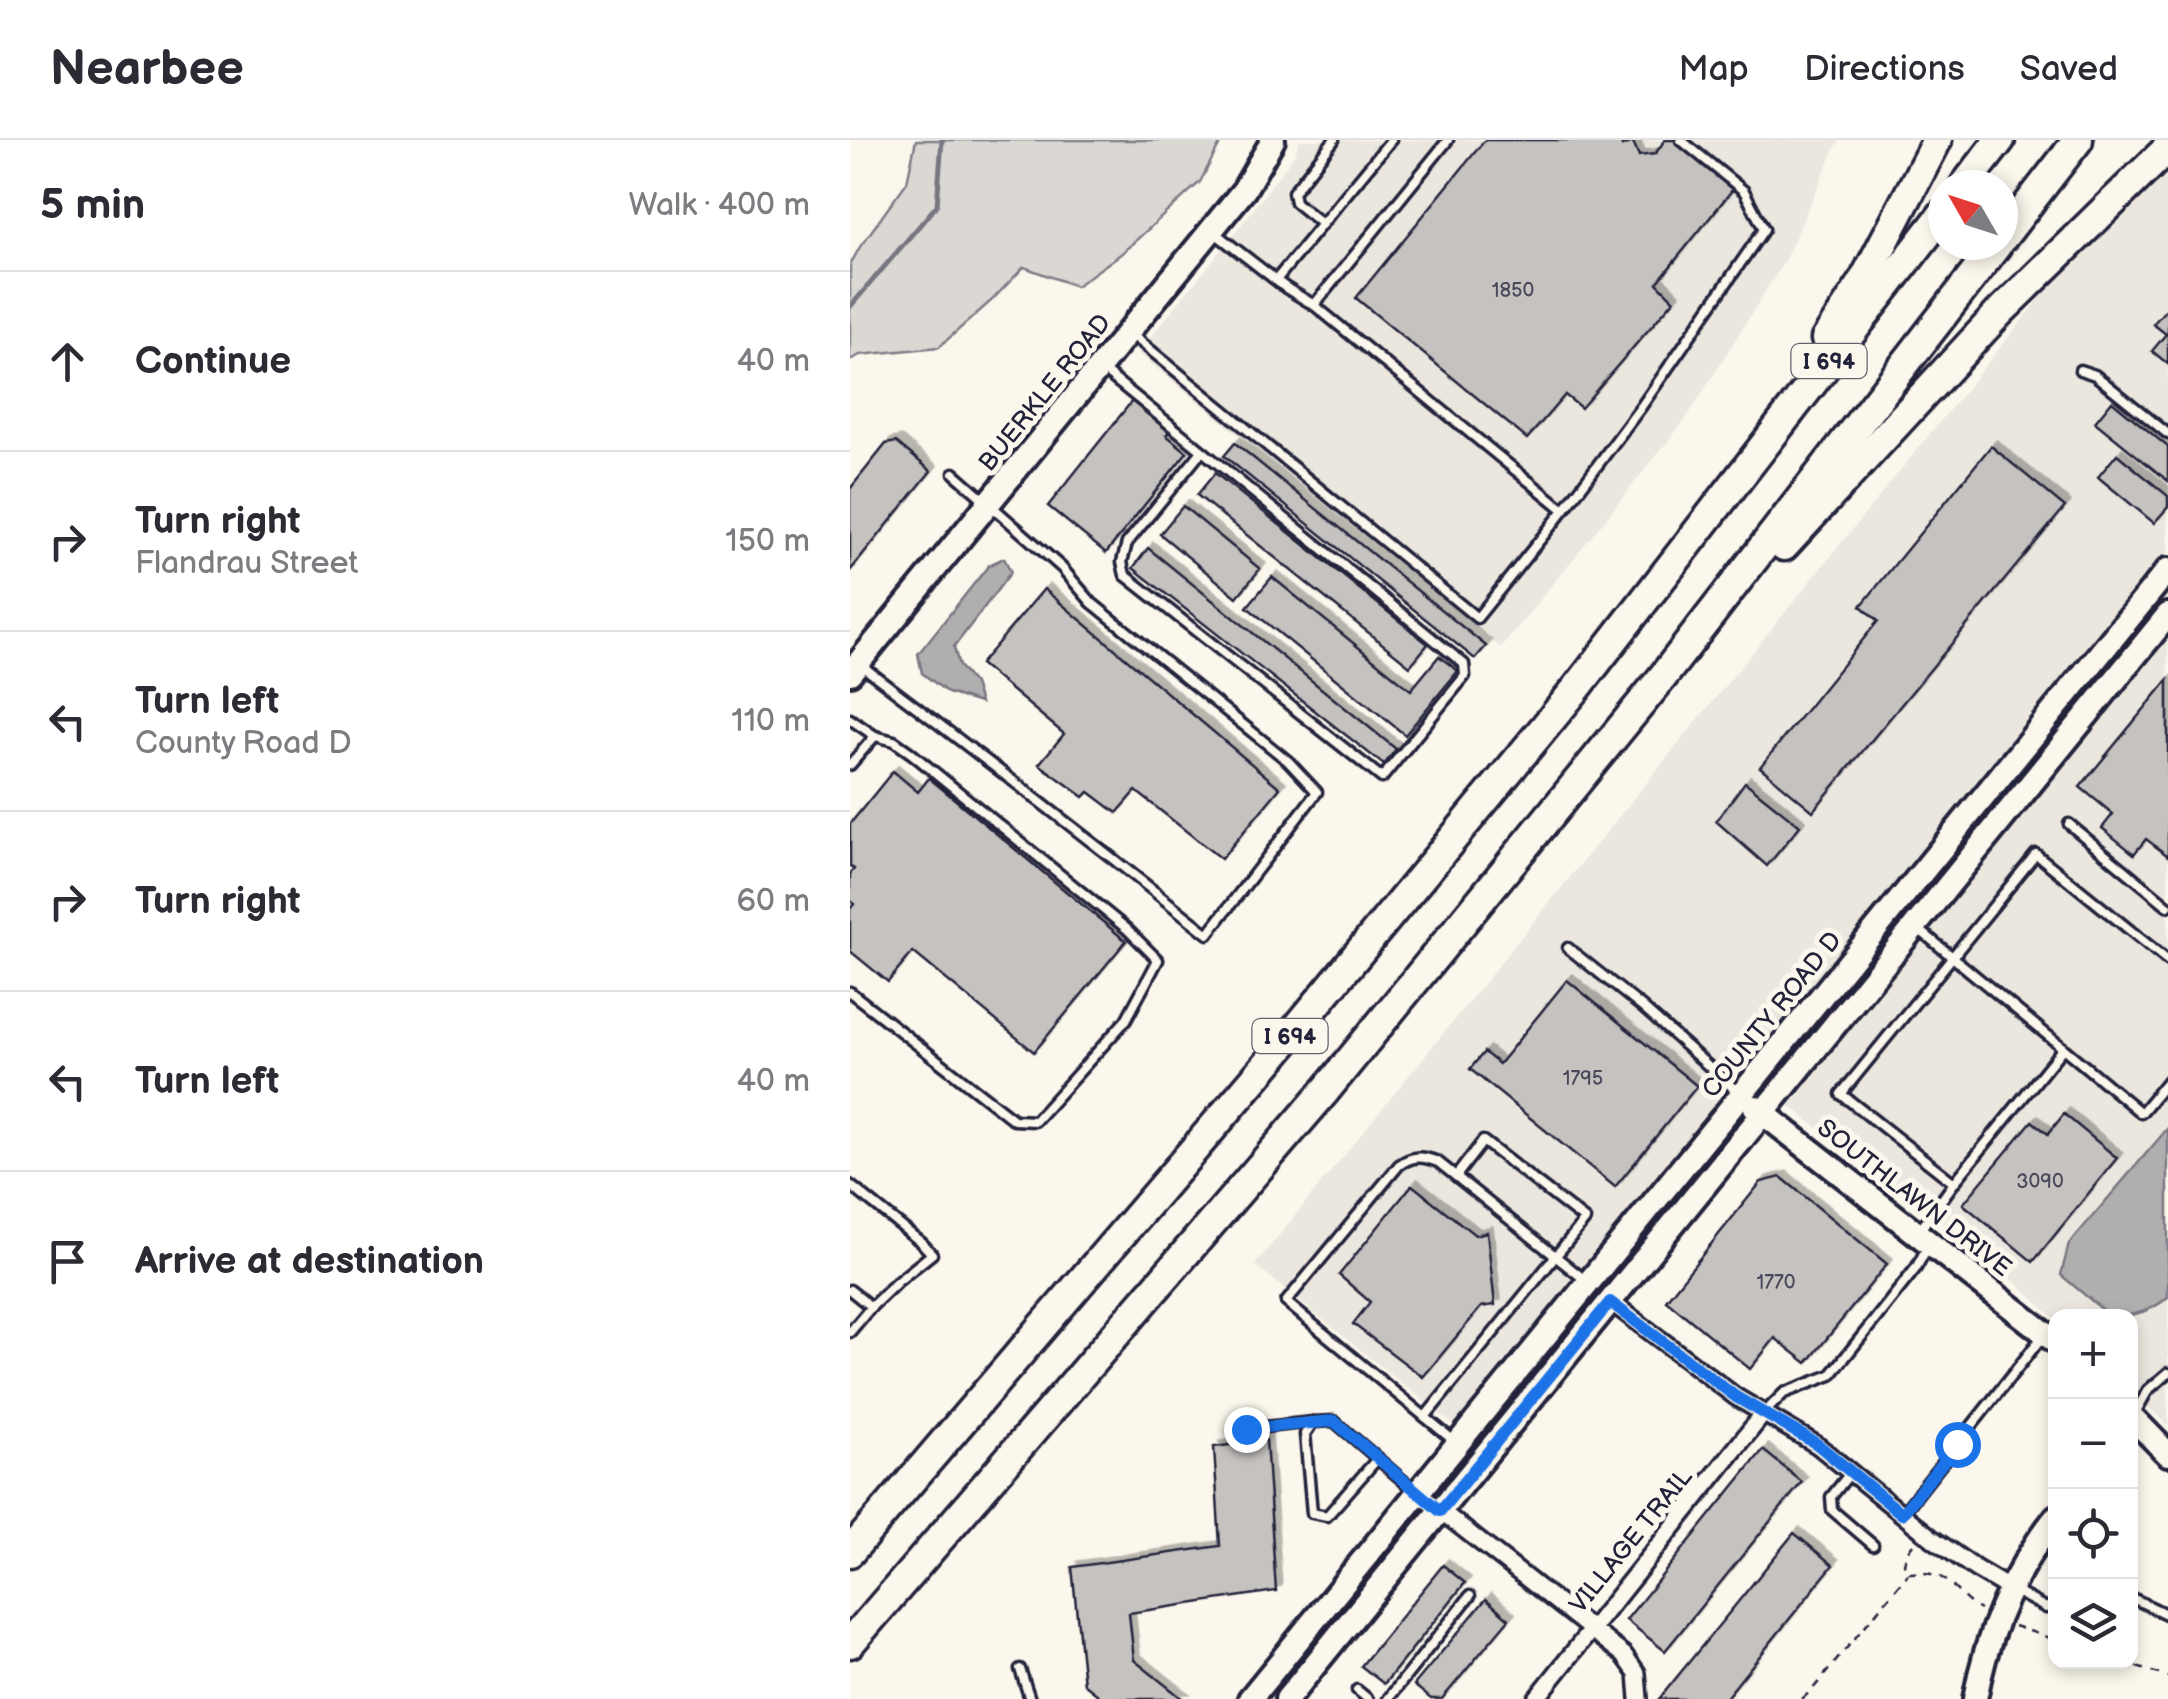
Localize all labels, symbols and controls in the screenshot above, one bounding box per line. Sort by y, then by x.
text: Nearbee [50,41,244,98]
text: Map [1679,48,1749,91]
text: Directions [1804,48,1965,91]
text: Saved [2020,48,2118,91]
north arrow [1928,170,2018,260]
text: 5 min [40,180,145,231]
text: Walk · 400 m [629,186,810,225]
house number: 1850 [1492,279,1534,303]
street label: BUERKLE ROAD [972,308,1118,478]
icon: ahead [40,334,95,389]
text: Continue [135,339,291,384]
text: 40 m [737,342,810,381]
road number: I 694 [1792,344,1866,378]
text: Turn right [135,499,300,544]
icon: right [40,514,95,569]
text: 150 m [725,522,810,561]
text: Flandrau Street [135,544,358,583]
text: Turn left [135,679,279,724]
icon: left [40,694,95,749]
text: 110 m [731,702,810,741]
text: County Road D [135,724,352,763]
icon: right [40,874,95,929]
text: Turn right [135,879,300,924]
text: 60 m [737,882,810,921]
street label: COUNTY ROAD D [1696,926,1849,1104]
road number: I 694 [1252,1019,1328,1053]
icon: left [40,1054,95,1109]
text: Turn left [135,1059,279,1104]
text: 40 m [737,1062,810,1101]
house number: 1795 [1563,1067,1603,1091]
street label: SOUTHLAWN DRIVE [1811,1113,2017,1284]
house number: 3090 [2016,1170,2064,1194]
icon: arrive [40,1234,95,1289]
text: Arrive at destination [135,1239,484,1284]
house number: 1770 [1756,1271,1796,1295]
map controls [2048,1309,2138,1669]
button: + [2048,1309,2138,1399]
button: − [2048,1399,2138,1489]
route end [1224,1407,1270,1453]
route start [1935,1422,1981,1468]
street label: VILLAGE TRAIL [1563,1462,1700,1620]
button: locate [2048,1489,2138,1579]
button: layers [2048,1579,2138,1669]

